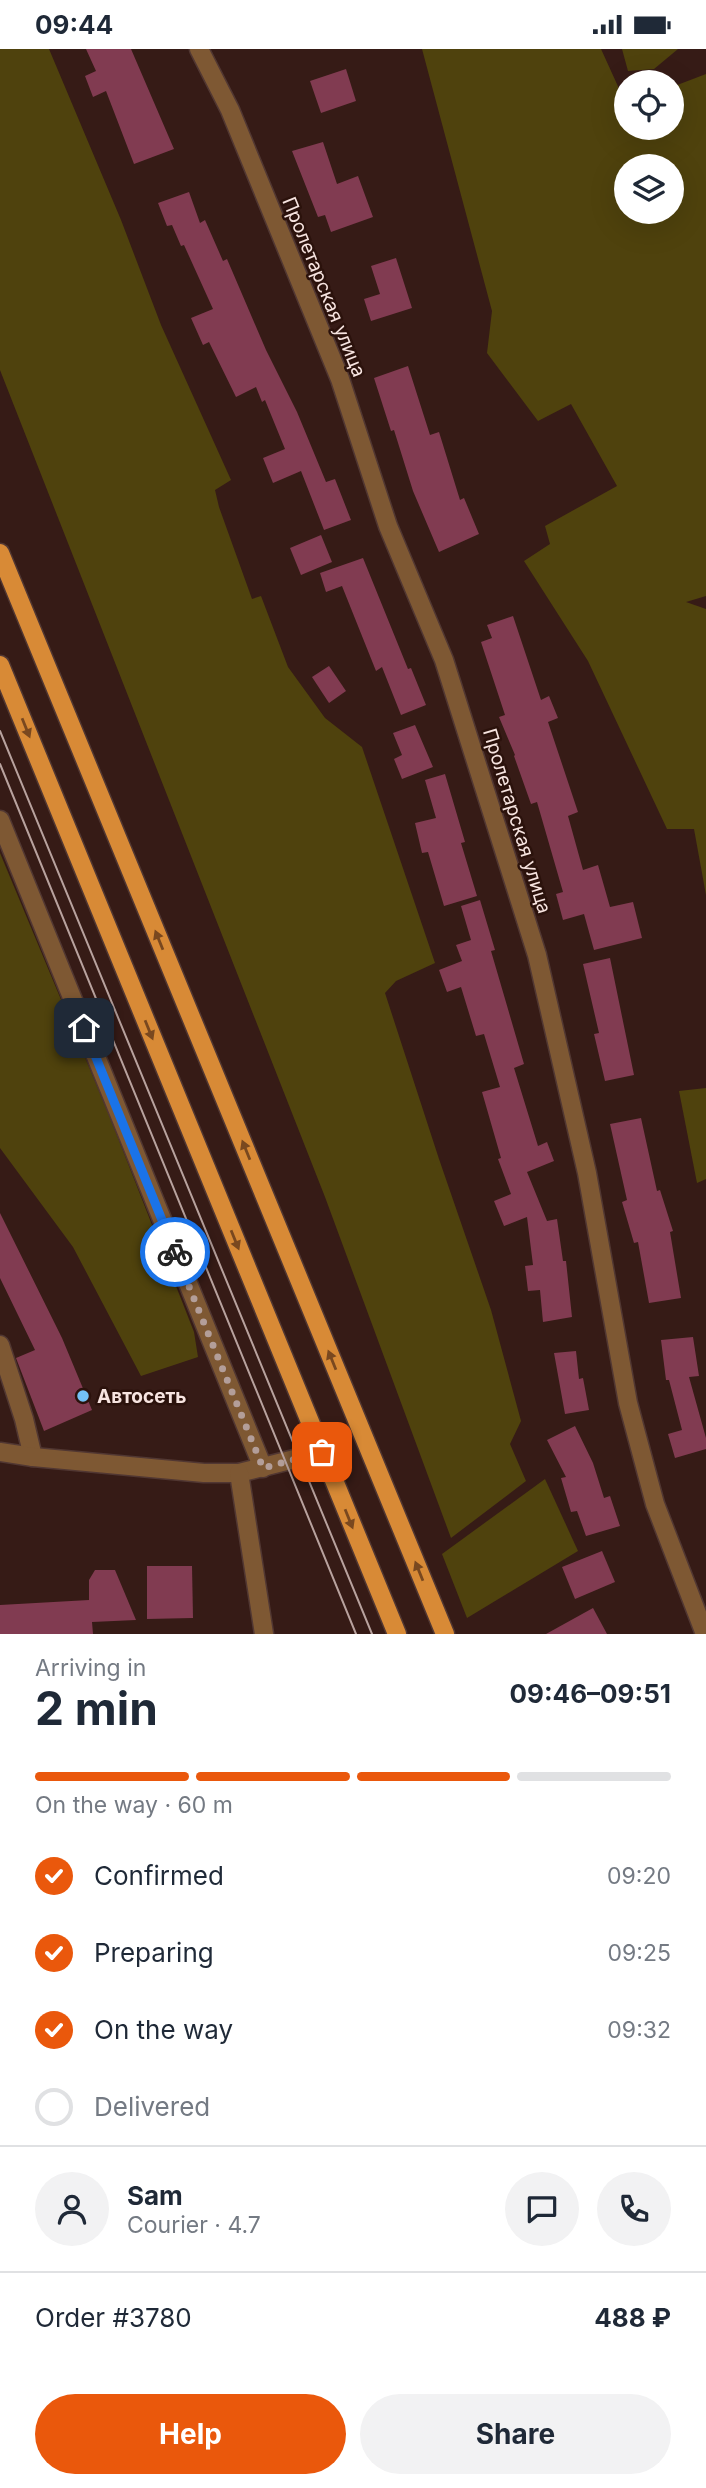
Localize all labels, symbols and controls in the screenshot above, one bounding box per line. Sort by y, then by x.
text: 09:44 [35,9,113,40]
map controls [614,70,684,224]
button: locate [614,70,684,140]
button: layers [614,154,684,224]
street label: Пролетарская улица [277,194,371,380]
one-way arrow [20,718,31,739]
street label: Пролетарская улица [478,726,556,916]
one-way arrow [153,929,164,950]
pin [54,998,114,1058]
icon: home [65,1009,103,1047]
one-way arrow [144,1019,155,1040]
one-way arrow [240,1139,251,1160]
courier [140,1217,210,1287]
one-way arrow [230,1230,241,1251]
icon: bike [156,1233,194,1271]
one-way arrow [327,1350,338,1371]
place label: Автосеть [97,1385,187,1408]
marker: Автосеть [75,1388,91,1404]
pin [292,1422,352,1482]
icon: bag [303,1433,341,1471]
one-way arrow [344,1508,355,1529]
one-way arrow [413,1560,424,1581]
text: Arriving in [35,1654,146,1682]
text: 09:46–09:51 [510,1678,671,1709]
text: 2 min [35,1680,158,1736]
text: On the way · 60 m [35,1791,233,1819]
icon: check [35,1857,73,1895]
text: Confirmed [94,1860,224,1891]
text: 09:20 [607,1862,671,1890]
icon: check [35,1934,73,1972]
text: Preparing [94,1937,214,1968]
text: 09:25 [608,1939,671,1967]
icon: check [35,2011,73,2049]
text: On the way [94,2014,233,2045]
text: 09:32 [607,2016,671,2044]
text: Delivered [94,2091,210,2122]
button: person [35,2172,109,2246]
button: chat [505,2172,579,2246]
button: phone [597,2172,671,2246]
text: Sam [127,2180,183,2211]
text: Courier · 4.7 [127,2211,261,2239]
text: Order #3780 [35,2302,192,2333]
text: 488 ₽ [594,2302,671,2333]
button: Help [35,2394,346,2474]
button: Share [360,2394,671,2474]

